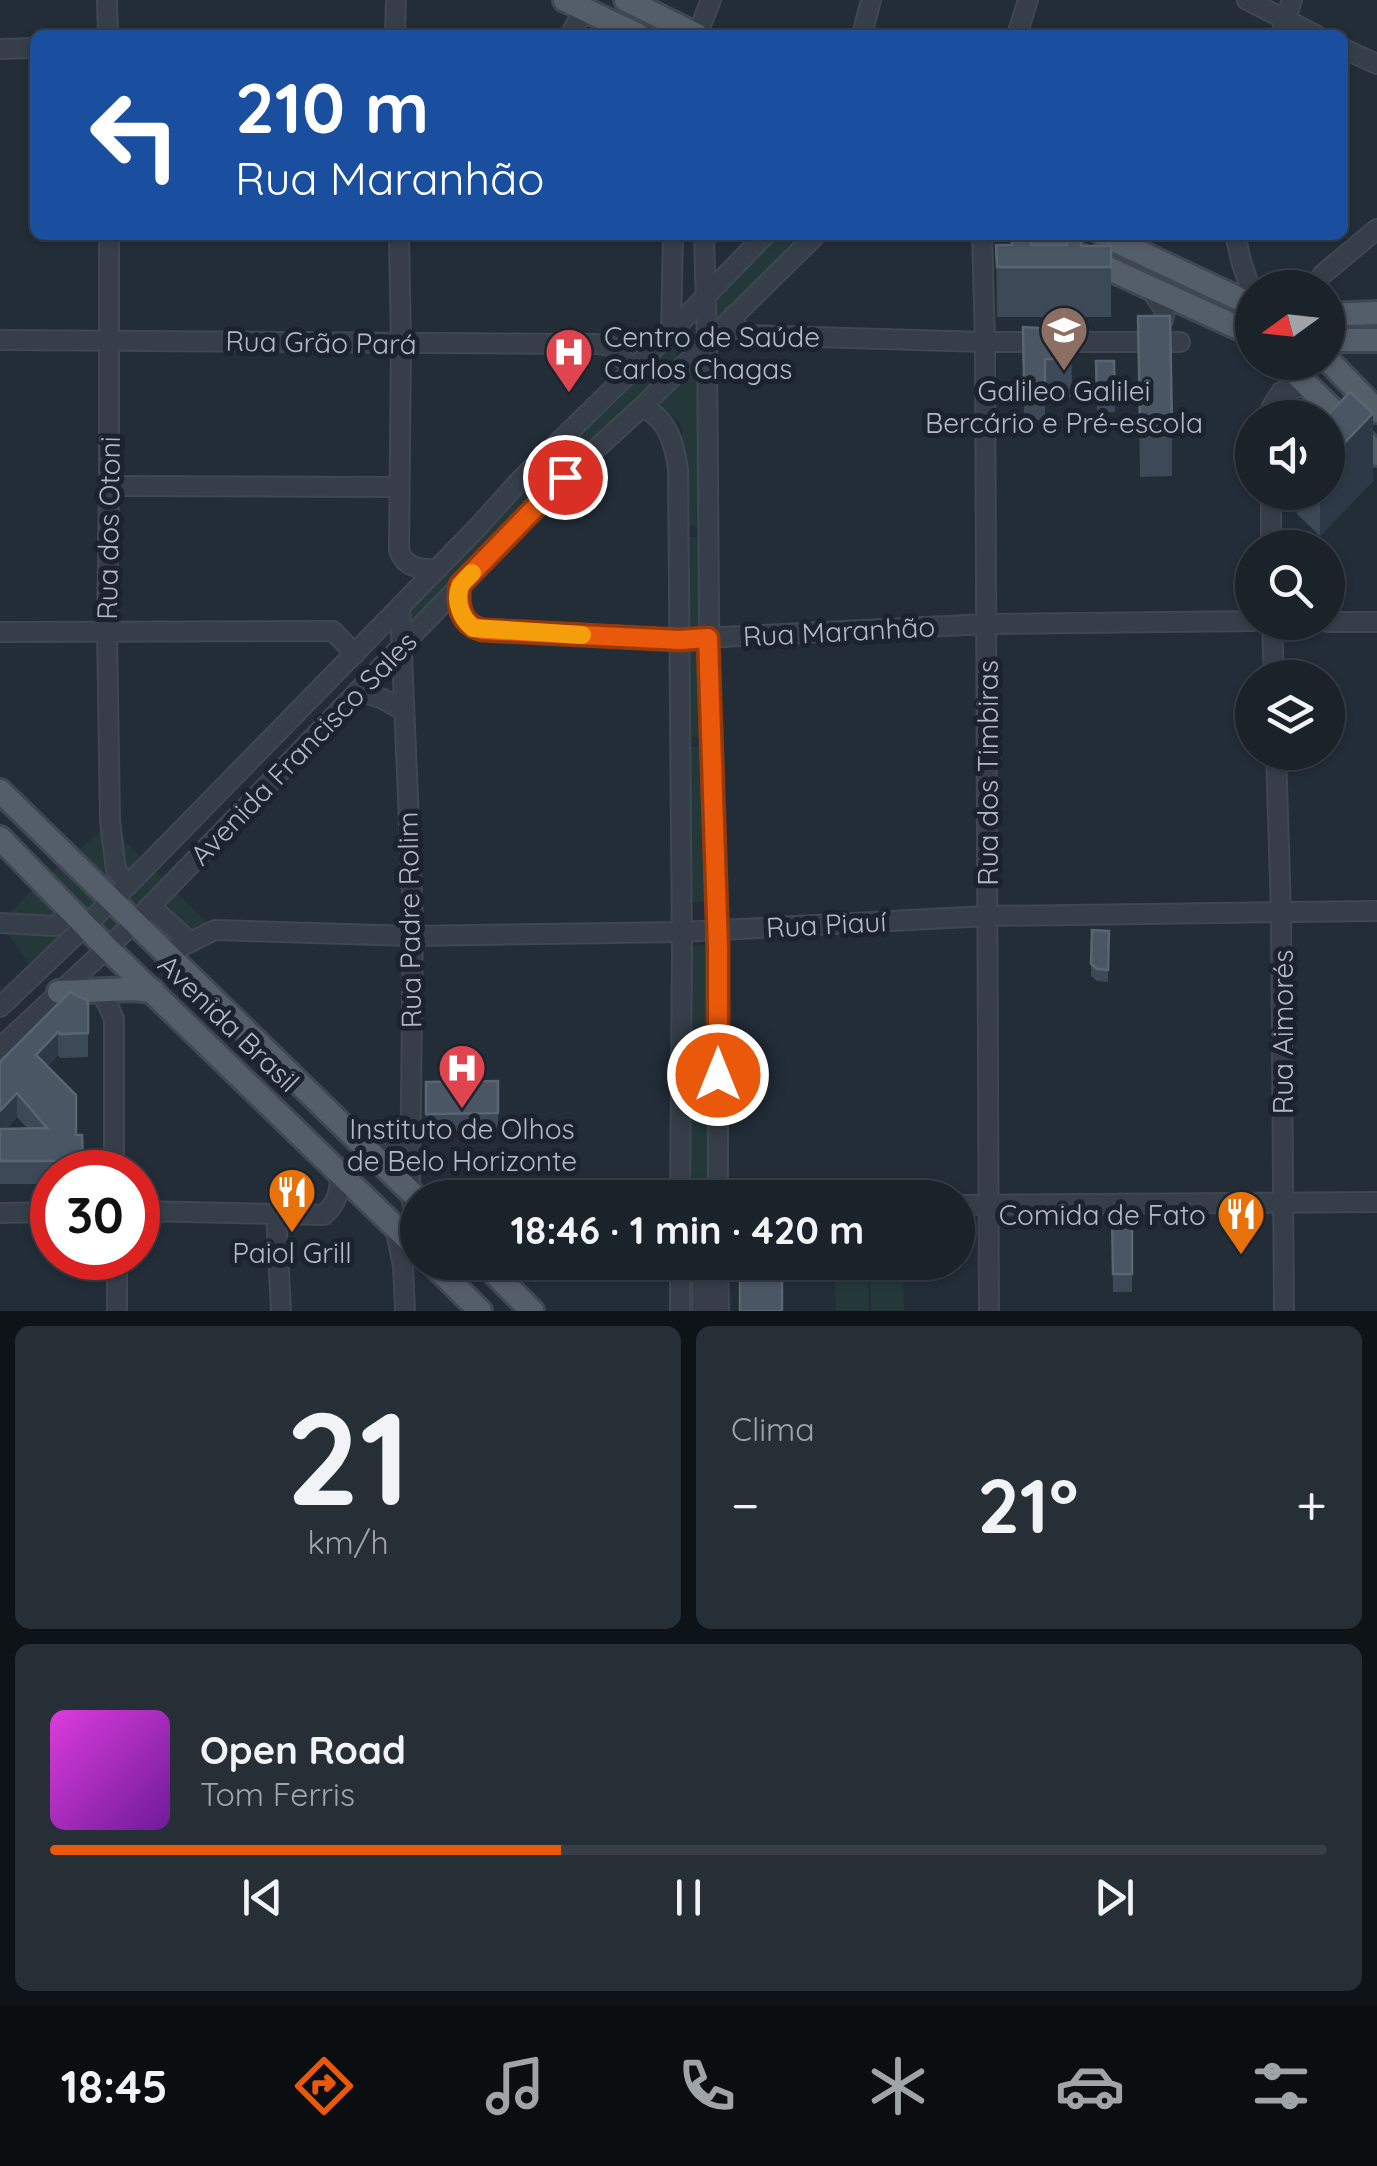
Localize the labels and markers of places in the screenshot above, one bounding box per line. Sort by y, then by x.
school or university icon: Galileo Galilei Bercário e Pré-escola [1038,304,1090,372]
place label: Centro de Saúde Carlos Chagas [604,319,820,386]
hospital icon: Centro de Saúde Carlos Chagas [543,326,595,394]
place label: Galileo Galilei Bercário e Pré-escola [925,373,1203,440]
pin [523,435,608,520]
hospital icon: Instituto de Olhos de Belo Horizonte [436,1042,488,1110]
place label: Instituto de Olhos de Belo Horizonte [347,1111,577,1178]
restaurant icon: Paiol Grill [266,1166,318,1234]
restaurant icon: Comida de Fato [1215,1188,1267,1256]
place label: Comida de Fato [999,1197,1206,1232]
place label: Paiol Grill [232,1235,352,1270]

